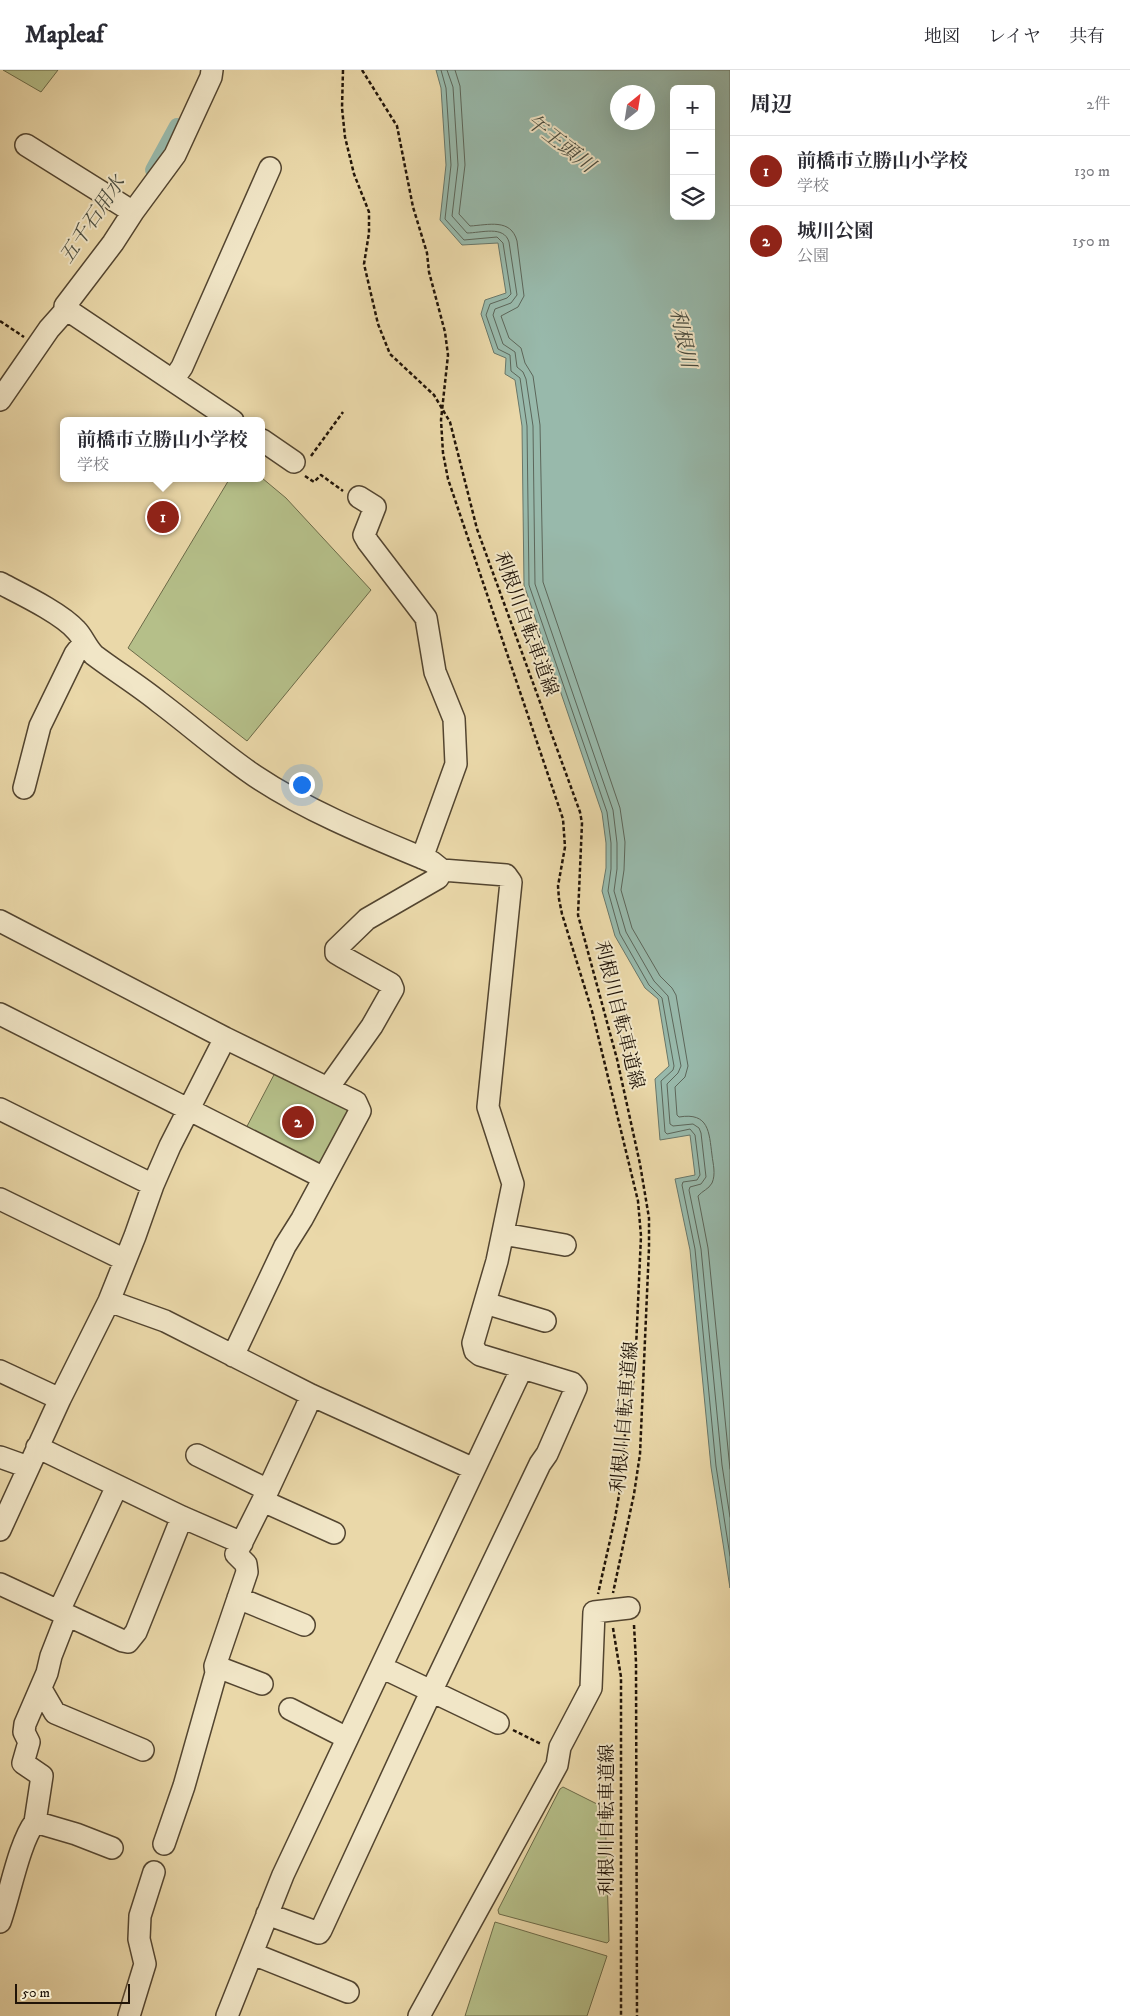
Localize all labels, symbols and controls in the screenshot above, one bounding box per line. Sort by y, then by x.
text: Mapleaf [25,20,104,50]
text: 地図 [924,26,960,48]
text: レイヤ [988,26,1041,48]
text: 共有 [1069,26,1105,48]
north arrow [610,85,655,130]
map controls [670,85,715,220]
button: + [670,85,715,130]
text: 周辺 [750,92,792,118]
text: 2件 [1086,94,1110,114]
water label: 午王頭川 [521,110,601,180]
button: − [670,130,715,175]
text: 前橋市立勝山小学校 [797,150,968,173]
text: 1 [763,161,769,181]
text: 130 m [1074,161,1110,181]
water label: 五千石用水 [55,170,132,268]
button: layers [670,175,715,220]
text: 学校 [797,176,829,196]
text: 城川公園 [797,220,873,243]
text: 2 [762,231,770,251]
text: 150 m [1072,231,1110,251]
text: 公園 [797,246,829,266]
water label: 利根川 [664,306,701,372]
popup [60,417,265,482]
text: 前橋市立勝山小学校 [77,429,248,452]
text: 学校 [77,455,109,475]
pin: 1 [147,498,179,536]
street label: 利根川自転車道線 [489,549,563,699]
your location [289,772,315,798]
street label: 利根川自転車道線 [589,938,649,1092]
pin: 2 [282,1103,314,1141]
street label: 利根川自転車道線 [607,1340,643,1494]
street label: 利根川自転車道線 [596,1744,619,1896]
scale bar [15,1981,130,2004]
text: 50 m [22,1984,50,2002]

